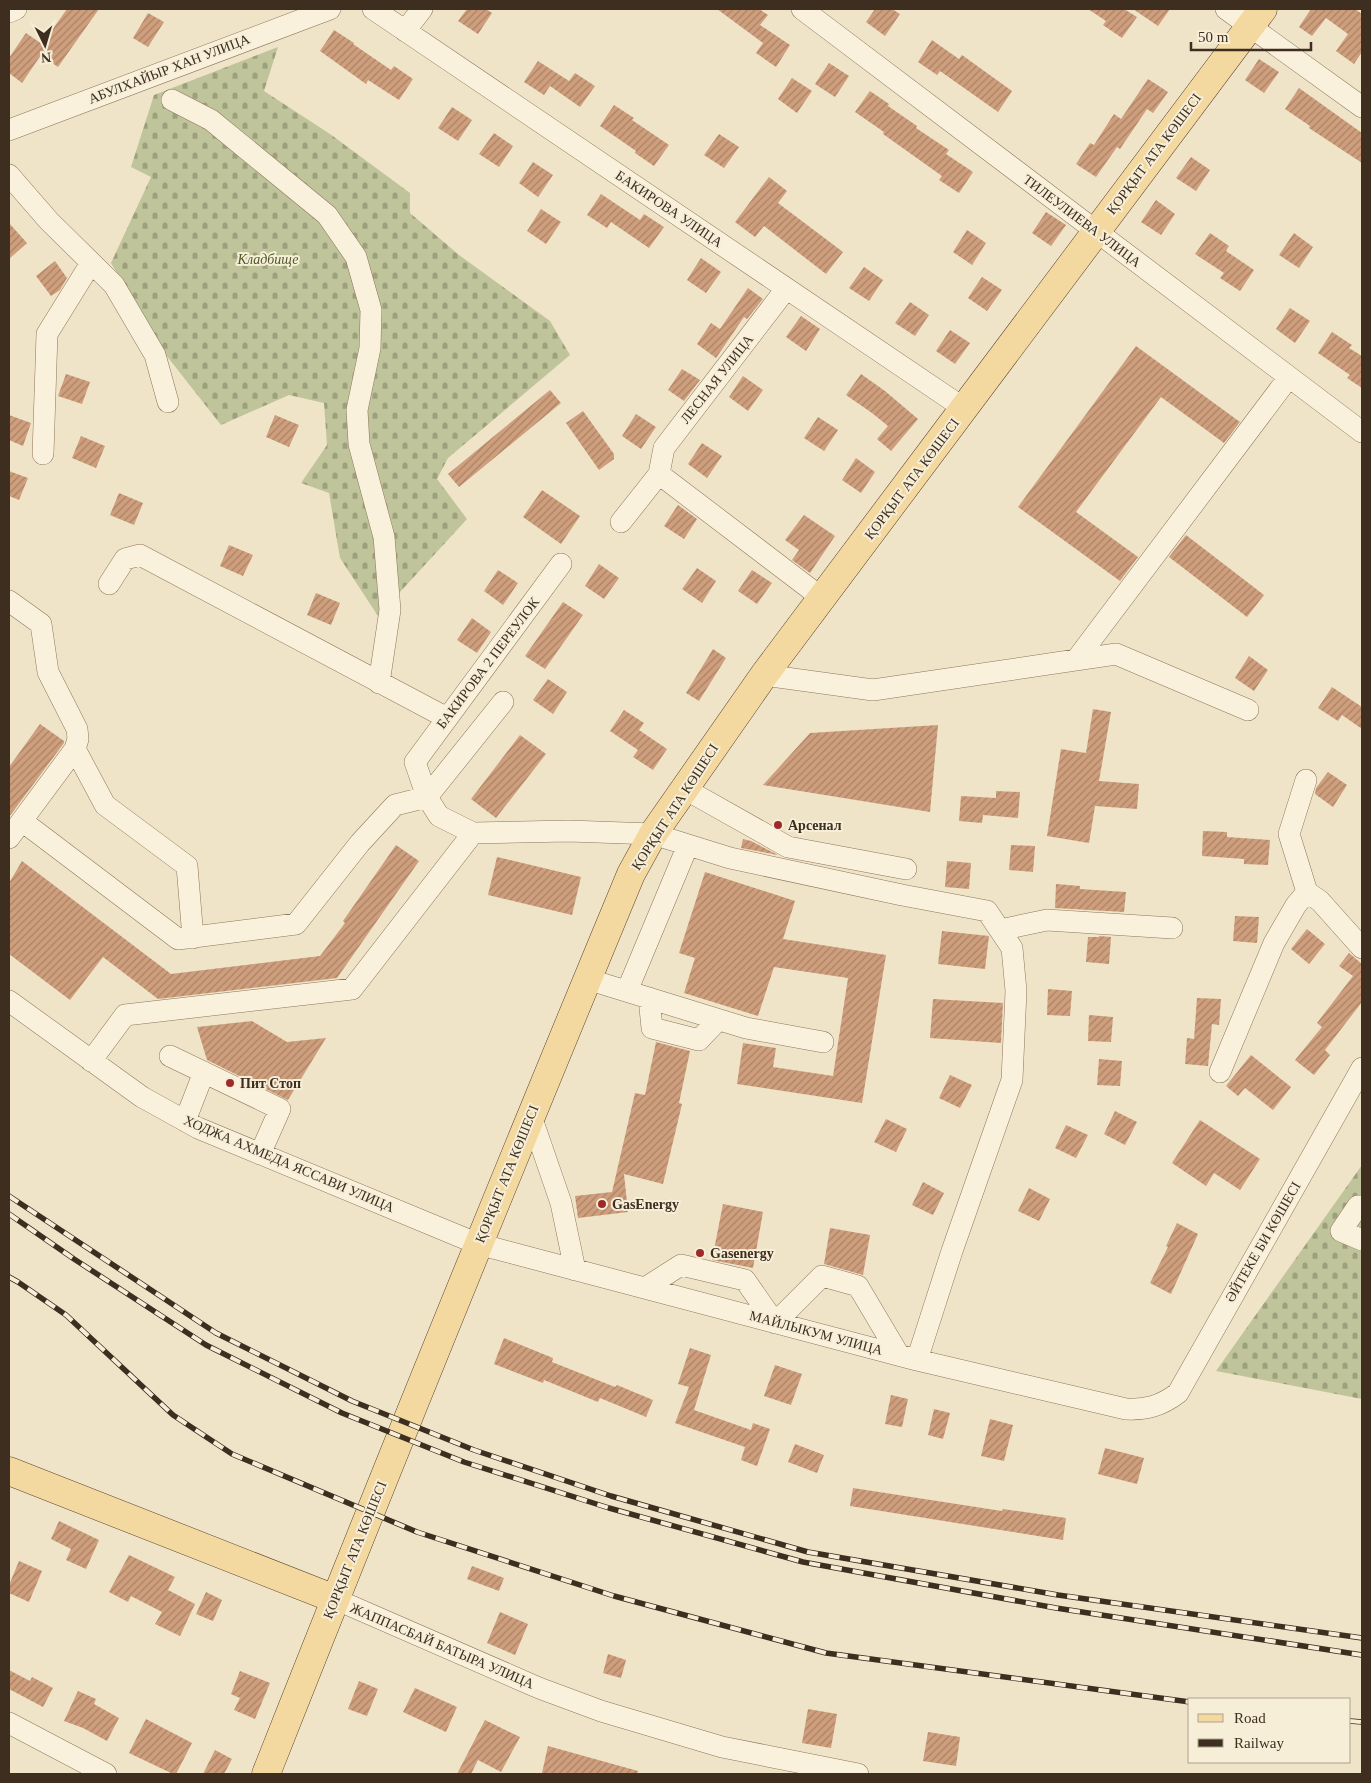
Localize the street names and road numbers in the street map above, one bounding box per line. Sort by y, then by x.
street label: АБУЛХАЙЫР ХАН УЛИЦА [86,30,252,107]
street label: ҚОРҚЫТ АТА КӨШЕСІ [1104,90,1205,217]
street label: БАКИРОВА УЛИЦА [613,168,726,251]
street label: ТИЛЕУЛИЕВА УЛИЦА [1020,172,1144,271]
street label: ЛЕСНАЯ УЛИЦА [678,331,757,426]
street label: ҚОРҚЫТ АТА КӨШЕСІ [862,415,963,542]
street label: БАКИРОВА 2 ПЕРЕУЛОК [434,594,543,732]
street label: ҚОРҚЫТ АТА КӨШЕСІ [629,741,722,873]
street label: ҚОРҚЫТ АТА КӨШЕСІ [472,1103,542,1245]
street label: ХОДЖА АХМЕДА ЯССАВИ УЛИЦА [181,1113,397,1216]
street label: ӘЙТЕКЕ БИ КӨШЕСІ [1222,1178,1304,1305]
street label: МАЙЛЫКУМ УЛИЦА [748,1307,885,1358]
street label: ҚОРҚЫТ АТА КӨШЕСІ [320,1479,390,1621]
street label: ЖАППАСБАЙ БАТЫРА УЛИЦА [348,1599,537,1692]

